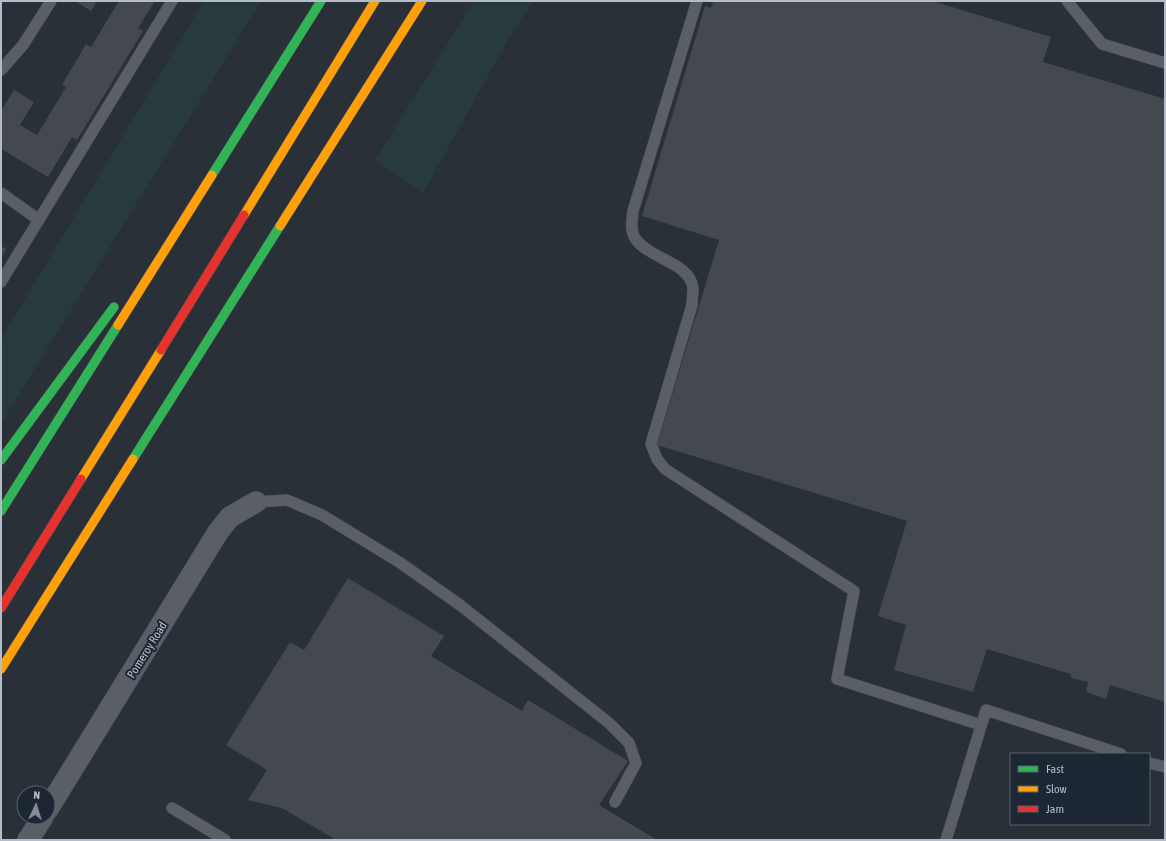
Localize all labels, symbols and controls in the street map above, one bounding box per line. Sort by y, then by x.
street label: Pomeroy Road [124,619,170,681]
legend [1010,753,1150,825]
text: Fast [1046,762,1064,776]
text: Slow [1046,782,1067,796]
north arrow [16,785,56,825]
text: N [33,789,40,801]
text: Jam [1046,802,1064,816]

